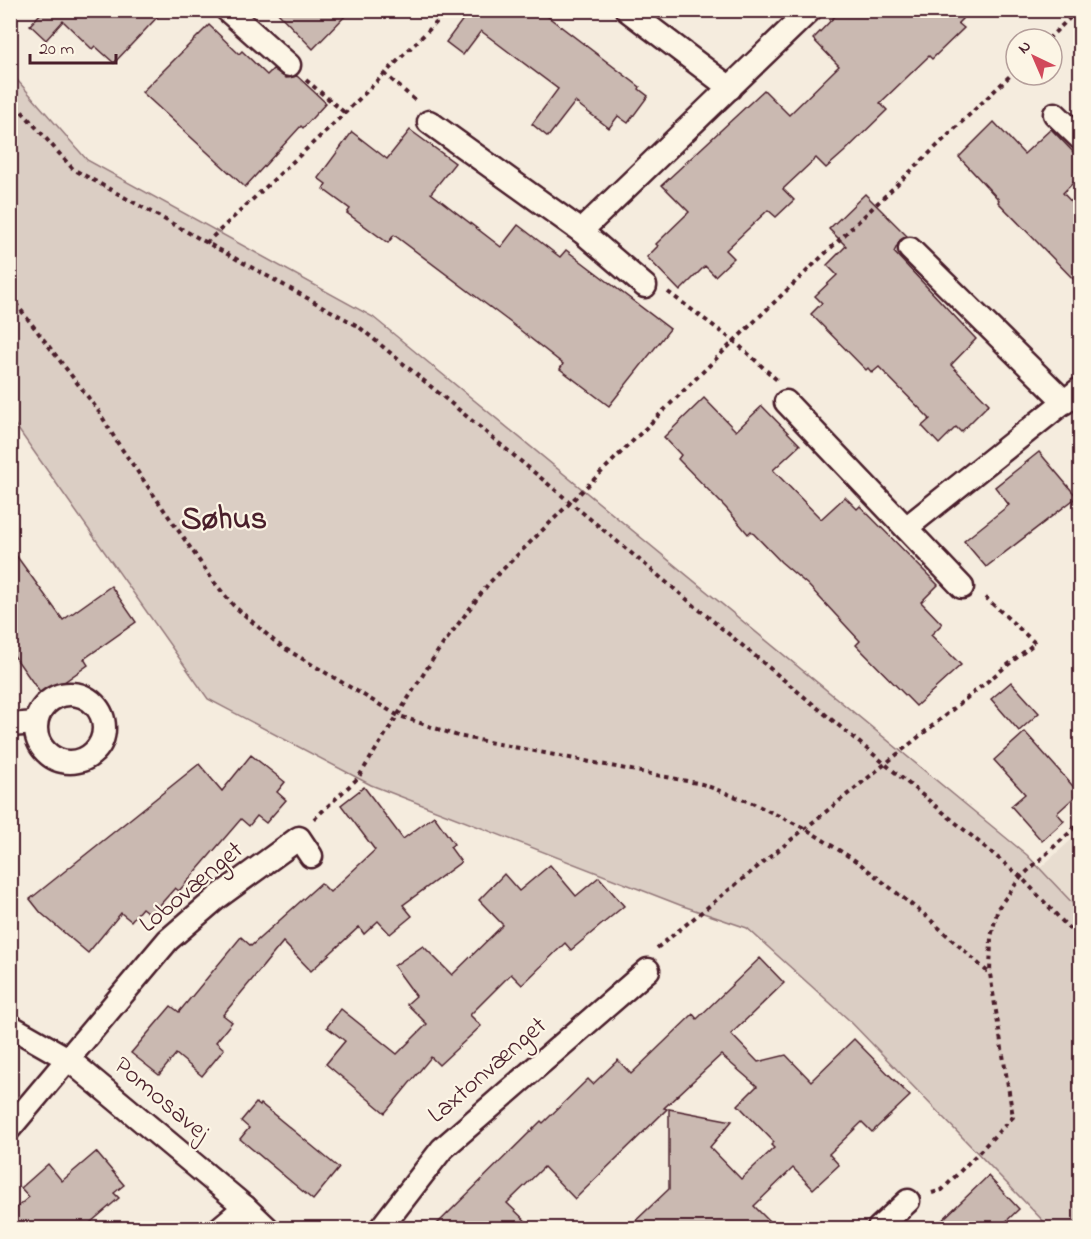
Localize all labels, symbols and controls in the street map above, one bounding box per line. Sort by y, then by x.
scale bar [30,27,116,65]
north arrow [1004,27,1064,87]
text: N [1013,35,1037,60]
text: 20 m [39,37,74,63]
district label: Søhus [181,497,267,544]
street label: Lobovænget [131,833,253,943]
street label: Laxtonvænget [420,1008,556,1134]
street label: Pomosavej [104,1048,218,1152]

